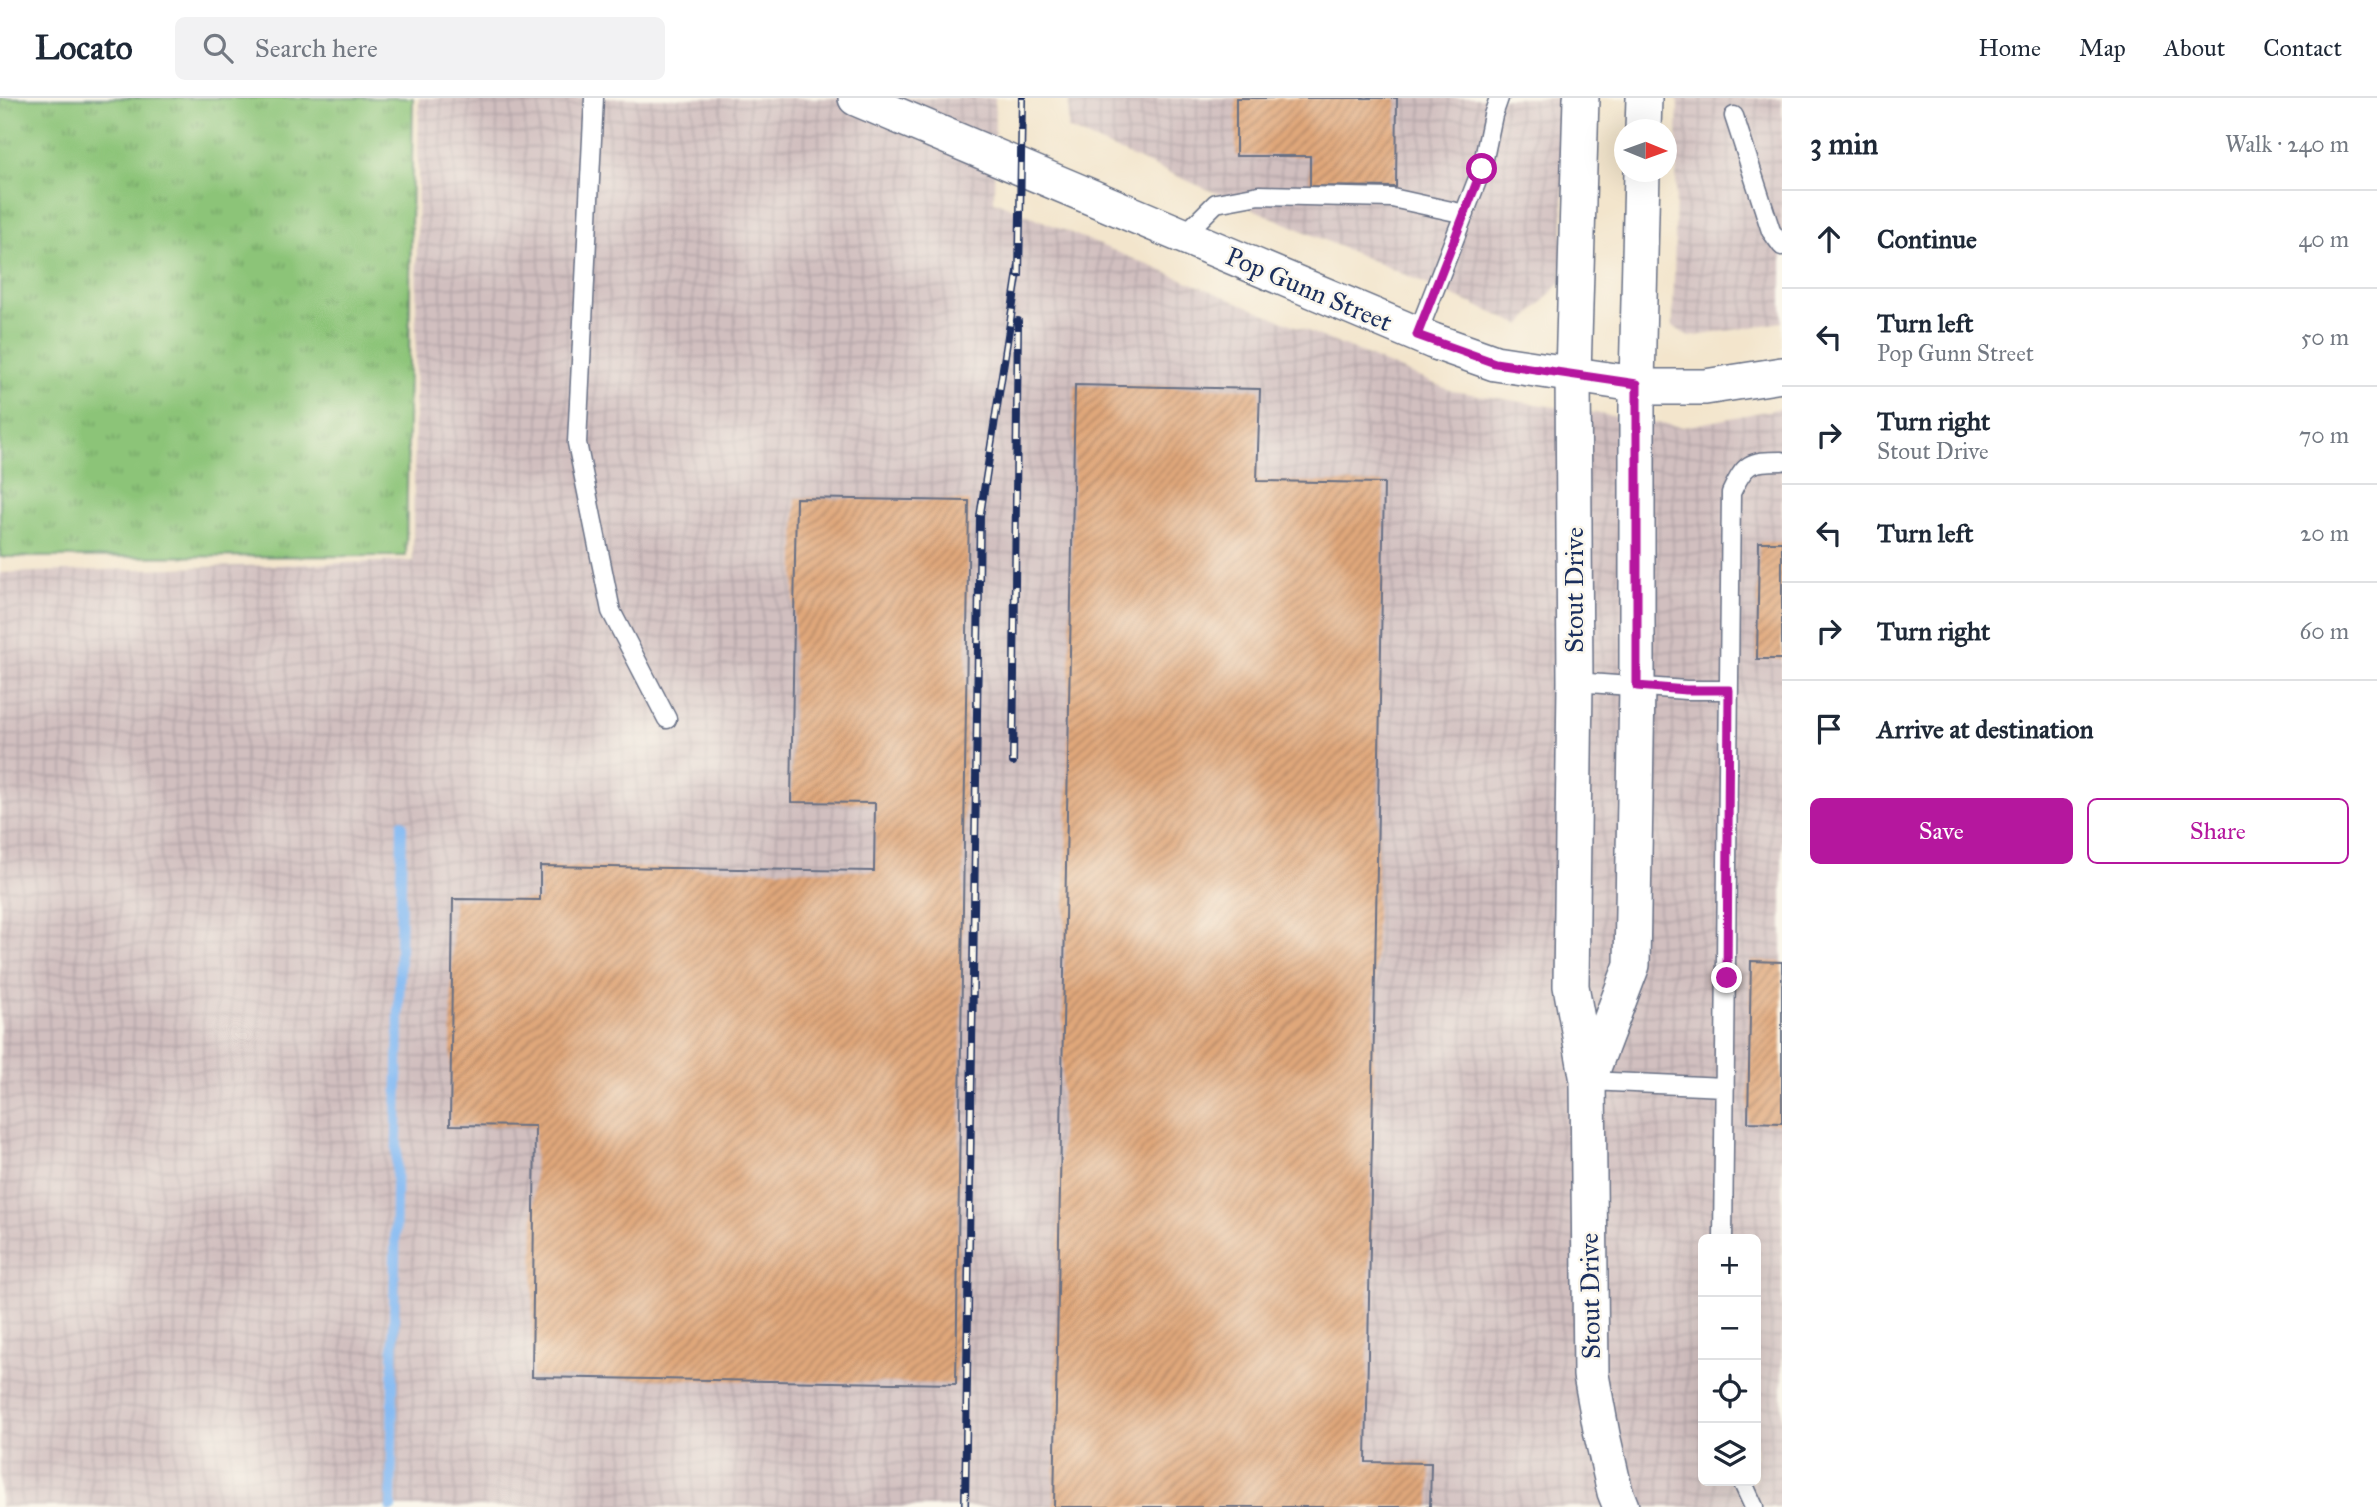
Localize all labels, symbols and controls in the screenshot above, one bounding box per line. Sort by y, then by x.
search box [175,17,665,80]
text: Locato [35,28,133,68]
icon: search [199,29,237,67]
text: Search here [255,32,378,64]
text: Home [1978,33,2041,63]
text: Map [2079,33,2126,63]
text: About [2164,33,2225,63]
text: Contact [2263,33,2342,63]
north arrow [1614,119,1677,182]
text: 3 min [1810,126,1878,162]
text: Walk · 240 m [2225,130,2349,158]
route start [1466,153,1497,184]
icon: ahead [1810,220,1848,258]
text: Continue [1877,223,1977,255]
text: 40 m [2299,225,2349,253]
street label: Pop Gunn Street [1221,240,1397,338]
text: Turn left [1877,307,1973,339]
icon: left [1810,318,1848,356]
text: 50 m [2301,323,2349,351]
text: Pop Gunn Street [1877,339,2034,367]
text: Turn right [1877,405,1990,437]
icon: right [1810,416,1848,454]
text: 70 m [2299,421,2349,449]
text: Stout Drive [1877,437,1989,465]
icon: left [1810,514,1848,552]
text: Turn left [1877,517,1973,549]
text: 20 m [2300,519,2349,547]
street label: Stout Drive [1558,527,1590,653]
icon: right [1810,612,1848,650]
text: Turn right [1877,615,1990,647]
text: 60 m [2300,617,2349,645]
icon: arrive [1810,710,1848,748]
text: Arrive at destination [1877,713,2094,745]
button: Save [1810,798,2073,864]
button: Share [2087,798,2349,864]
route end [1711,962,1742,993]
street label: Stout Drive [1573,1232,1607,1359]
map controls [1698,1234,1761,1486]
button: + [1698,1234,1761,1297]
button: − [1698,1297,1761,1360]
button: locate [1698,1360,1761,1423]
button: layers [1698,1423,1761,1486]

